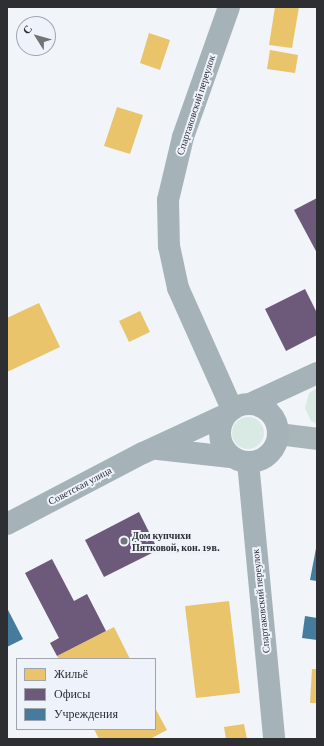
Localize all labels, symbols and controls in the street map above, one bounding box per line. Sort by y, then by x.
north arrow [16,16,56,56]
text: С [20,23,34,36]
street label: Спартаковский переулок [174,53,218,157]
street label: Советская улица [46,464,114,508]
place label: Дом купчихи Пятковой, кон. 19в. [132,529,220,552]
marker: Дом купчихи Пятковой, кон. 19в. [119,536,129,546]
street label: Спартаковский переулок [250,548,272,654]
legend [16,658,156,730]
text: Жильё [54,667,88,681]
text: Офисы [54,687,90,701]
text: Учреждения [54,707,118,721]

